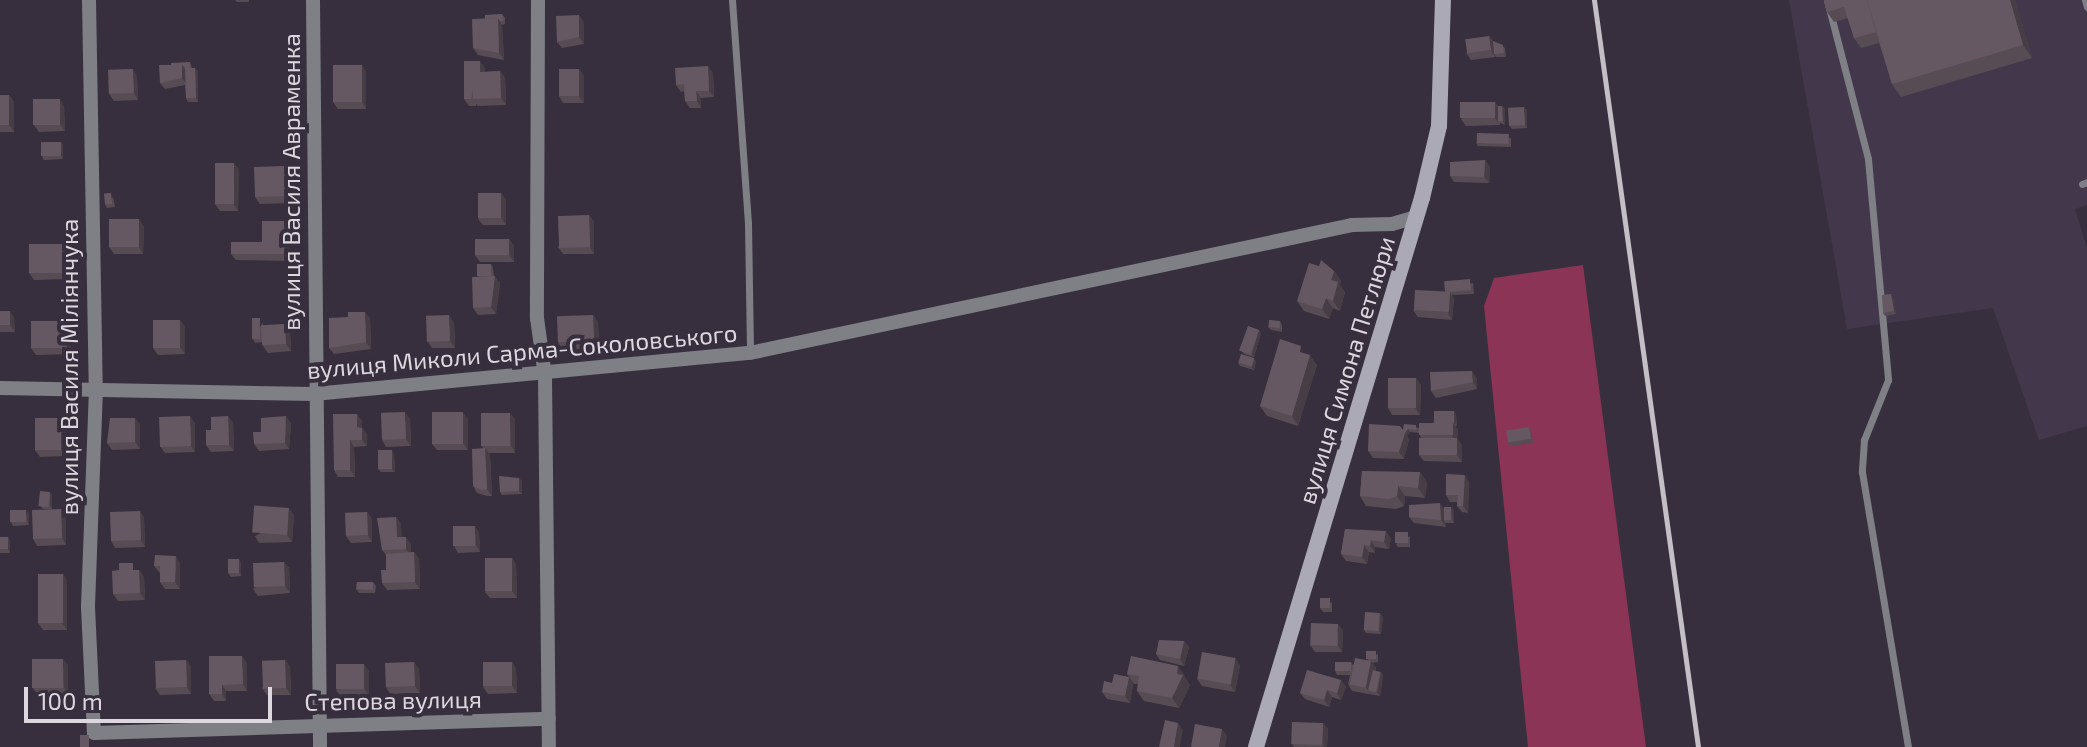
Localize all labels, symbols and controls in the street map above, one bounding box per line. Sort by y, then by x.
street label: вулиця Василя Авраменка [277,33,305,331]
street label: вулиця Василя Міліянчука [55,219,83,515]
street label: вулиця Симона Петлюри [1292,233,1400,507]
street label: вулиця Миколи Сарма-Соколовського [306,318,738,384]
scale bar [28,671,276,721]
street label: Степова вулиця [304,684,482,716]
text: 100 m [38,686,103,715]

